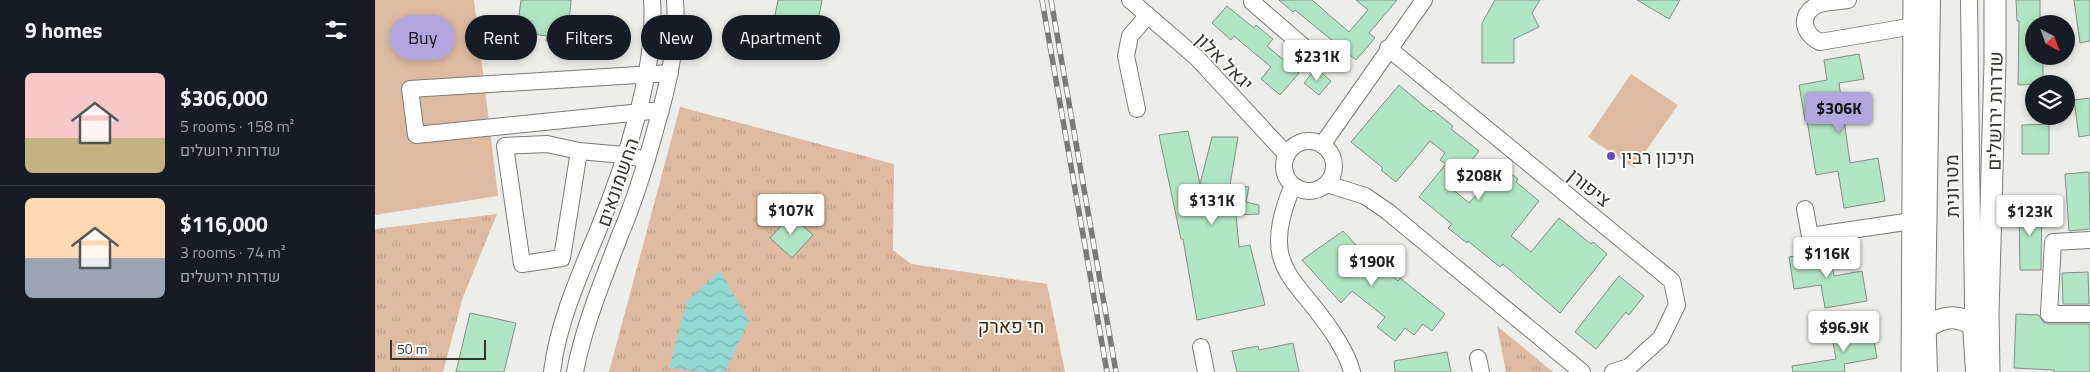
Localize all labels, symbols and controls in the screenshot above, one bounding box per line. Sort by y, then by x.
text: 9 homes [25,14,102,46]
chip: Buy [390,15,455,60]
chip: Rent [465,15,537,60]
chip: Filters [547,15,631,60]
chip: New [641,15,712,60]
chip: Apartment [722,15,840,60]
north arrow [2025,15,2075,65]
map controls [2025,15,2075,125]
icon: filters [322,16,350,44]
street label: יגאל אלון [1189,25,1261,97]
pin: $231K [1282,39,1352,82]
text: $231K [1294,44,1340,68]
street label: שדרות ירושלים [1978,51,2010,171]
button: layers [2025,75,2075,125]
text: $306,000 [180,82,268,114]
pin: $306K [1804,92,1874,134]
icon: home [65,93,125,153]
text: $306K [1816,96,1862,120]
text: 5 rooms · 158 m² [180,114,294,138]
street label: החשמונאים [588,134,646,230]
text: שדרות ירושלים [180,138,280,162]
place label: תיכון רבין [1621,142,1695,171]
marker: תיכון רבין [1605,150,1617,162]
street label: מטרונית [1936,154,1966,218]
pin: $208K [1444,158,1514,201]
street label: ציפורן [1562,160,1618,214]
text: $208K [1456,163,1502,187]
pin: $131K [1177,184,1247,226]
text: $131K [1189,188,1235,212]
pin: $107K [756,194,826,236]
pin: $123K [1995,194,2065,237]
text: $107K [768,198,814,222]
text: $123K [2007,199,2053,223]
text: $116,000 [180,208,268,240]
icon: home [65,218,125,278]
pin: $116K [1792,236,1862,279]
text: 3 rooms · 74 m² [180,240,285,264]
text: $116K [1804,241,1850,265]
pin: $190K [1337,244,1407,287]
text: $190K [1349,249,1395,273]
text: שדרות ירושלים [180,264,280,288]
pin: $96.9K [1803,310,1885,353]
park label: חי פארק [978,311,1044,340]
text: $96.9K [1819,315,1869,339]
scale bar [390,337,486,360]
text: 50 m [397,338,427,359]

